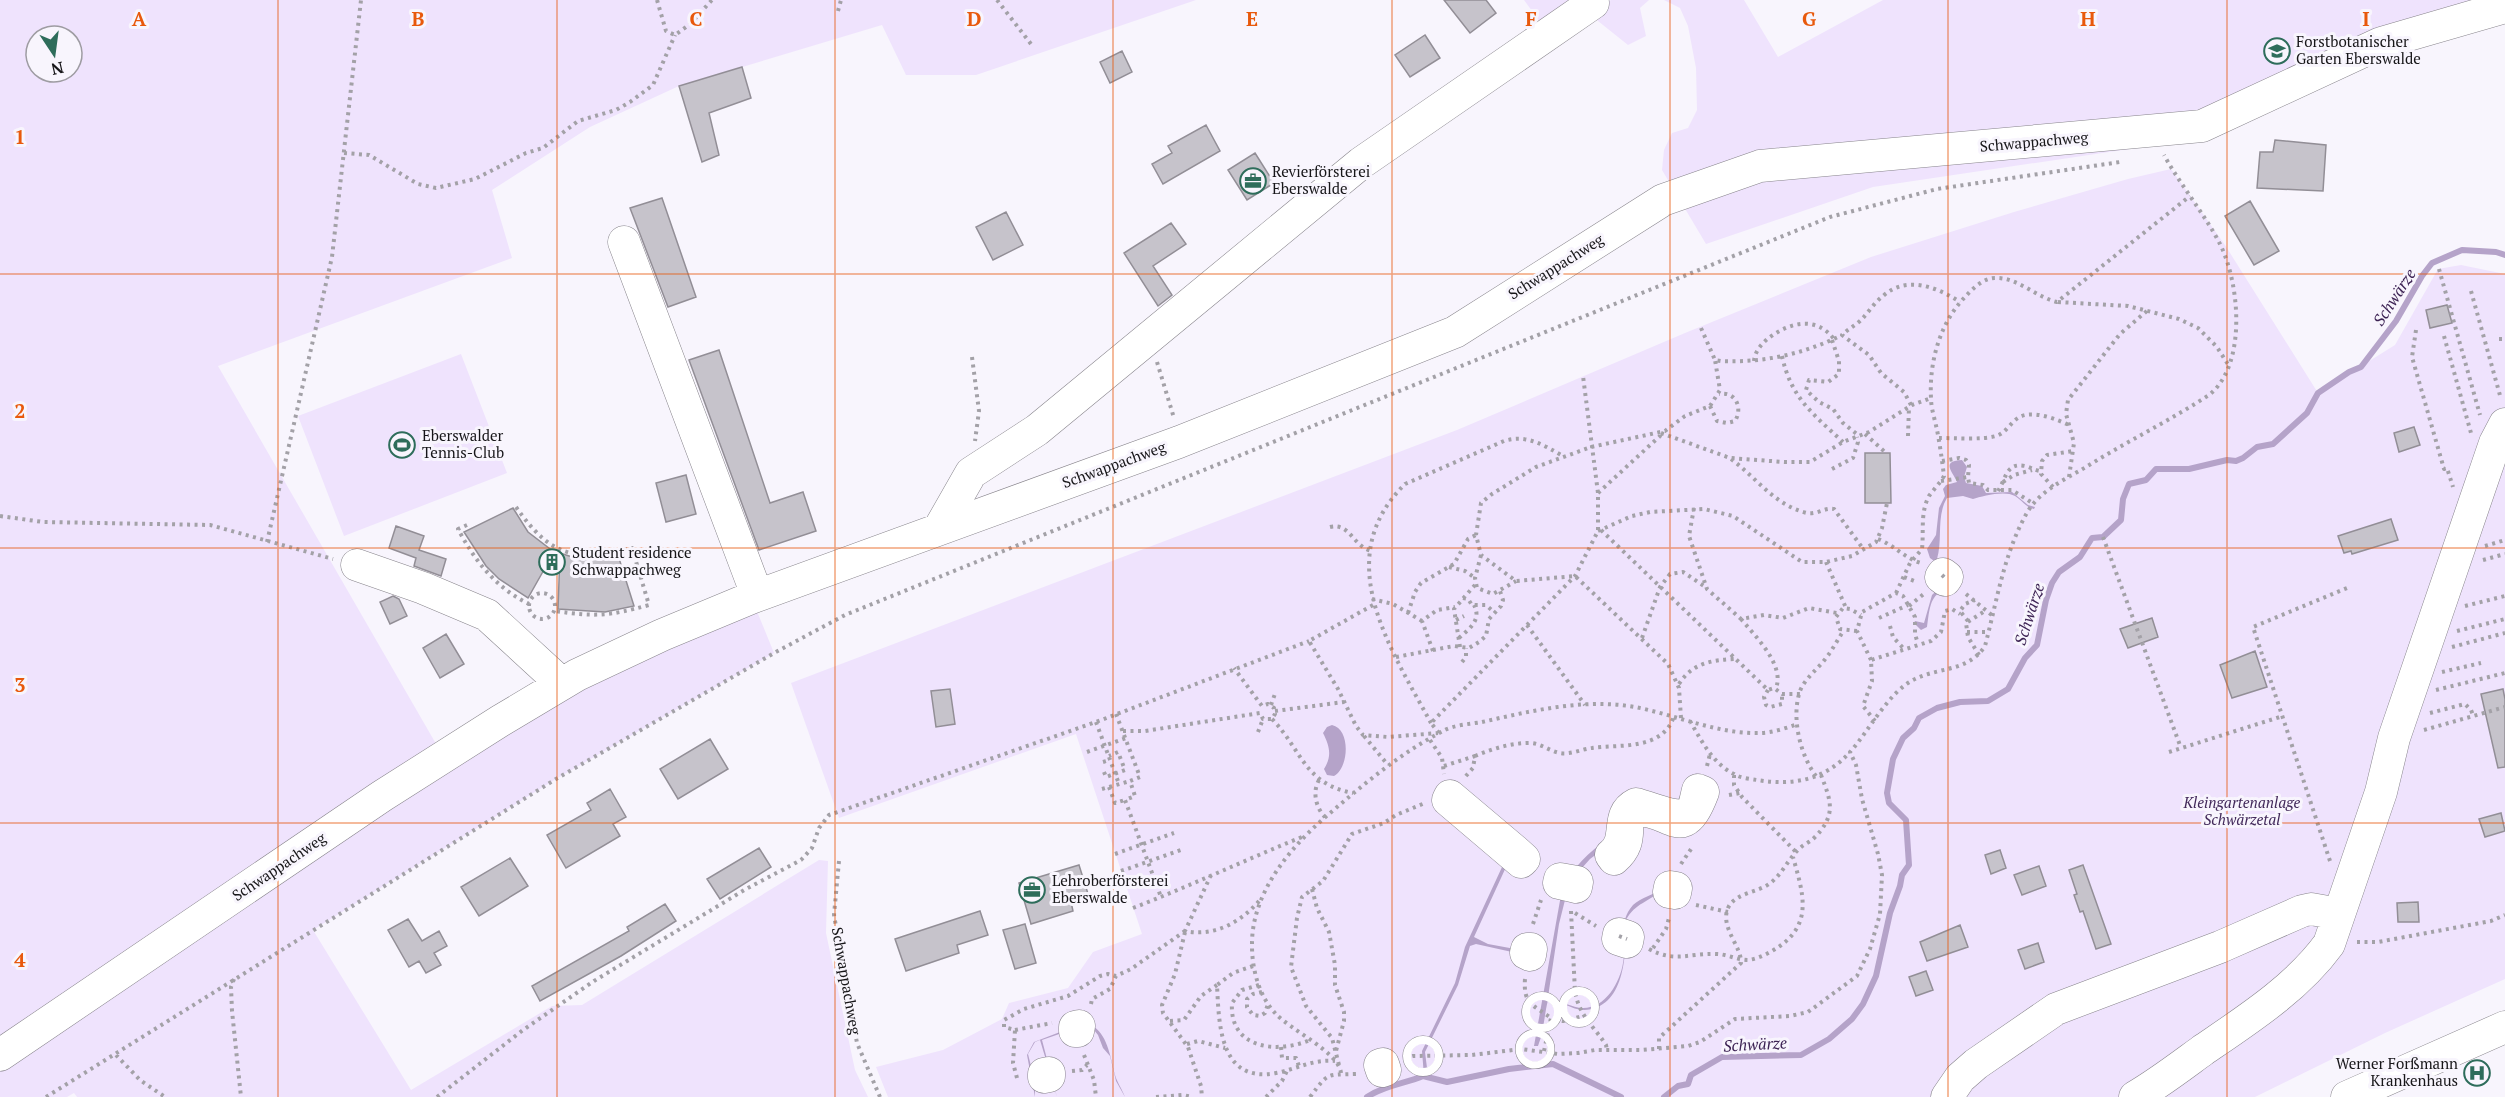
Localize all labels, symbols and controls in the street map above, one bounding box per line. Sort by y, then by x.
text: A [132,5,147,32]
text: B [412,5,425,32]
text: C [689,5,703,32]
text: D [967,5,981,32]
text: E [1246,5,1258,32]
text: F [1525,5,1537,32]
text: G [1802,5,1816,32]
text: H [2080,5,2096,32]
text: I [2362,5,2370,32]
north arrow [24,24,84,84]
place label: Forstbotanischer Garten Eberswalde [2296,31,2421,68]
school or university icon: Forstbotanischer Garten Eberswalde [2262,36,2292,66]
text: N [49,57,66,81]
text: 1 [14,123,26,150]
street label: Schwappachweg [1979,126,2090,156]
place label: Revierförsterei Eberswalde [1272,161,1370,198]
office icon: Revierförsterei Eberswalde [1238,166,1268,196]
street label: Schwappachweg [1504,228,1608,303]
water label: Schwärze [2367,264,2421,330]
text: 2 [14,397,26,424]
place label: Eberswalder Tennis-Club [422,425,504,462]
sports icon: Eberswalder Tennis-Club [387,430,417,460]
street label: Schwappachweg [1059,436,1169,492]
place label: Student residence Schwappachweg [572,542,692,579]
building icon: Student residence Schwappachweg [537,547,567,577]
water label: Schwärze [2009,580,2049,648]
text: 3 [14,671,26,698]
park label: Kleingartenanlage Schwärzetal [2183,792,2301,829]
street label: Schwappachweg [228,827,330,905]
place label: Lehroberförsterei Eberswalde [1052,870,1168,907]
office icon: Lehroberförsterei Eberswalde [1017,875,1047,905]
street label: Schwappachweg [828,925,866,1037]
text: 4 [14,946,26,973]
water label: Schwärze [1723,1031,1787,1057]
place label: Werner Forßmann Krankenhaus [2336,1053,2458,1090]
hospital icon: Werner Forßmann Krankenhaus [2462,1058,2492,1088]

